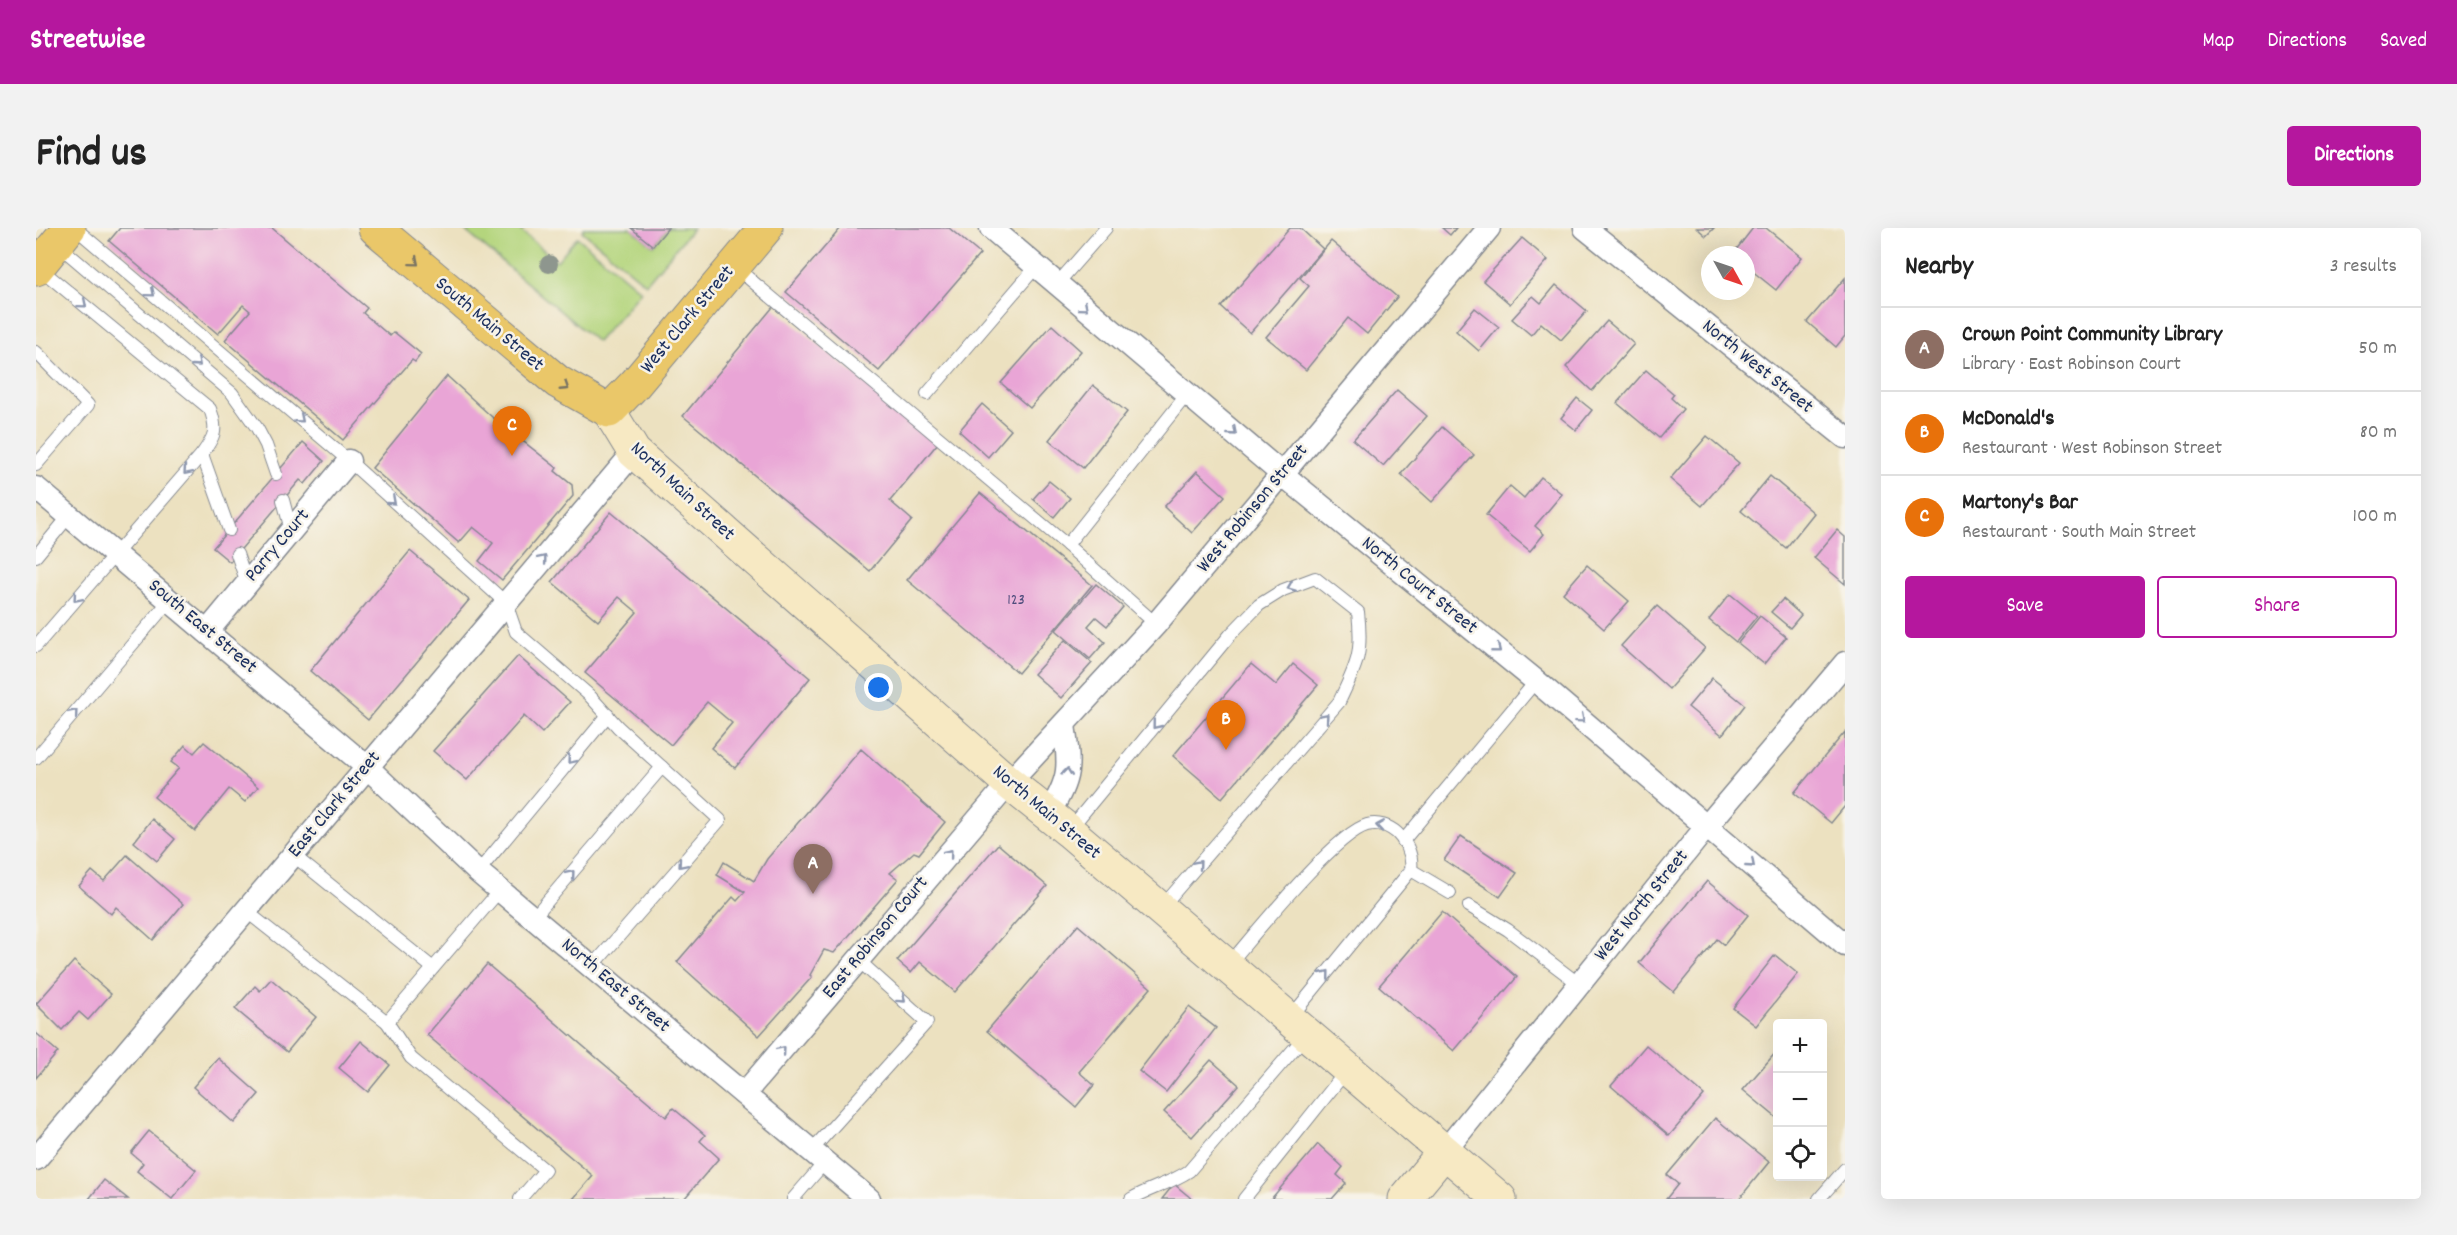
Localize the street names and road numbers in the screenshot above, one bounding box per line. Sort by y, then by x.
street label: West Clark Street [634,260,742,380]
street label: South Main Street [428,271,550,379]
street label: North West Street [1695,313,1819,421]
street label: North Main Street [623,436,741,548]
street label: West Robinson Street [1191,438,1315,580]
street label: Parry Court [239,503,317,589]
street label: North Court Street [1355,530,1483,642]
street label: South East Street [141,573,263,681]
street label: East Clark Street [282,746,388,864]
street label: North Main Street [985,759,1107,867]
street label: West North Street [1588,844,1696,968]
street label: East Robinson Court [816,871,936,1005]
street label: North East Street [554,932,676,1040]

